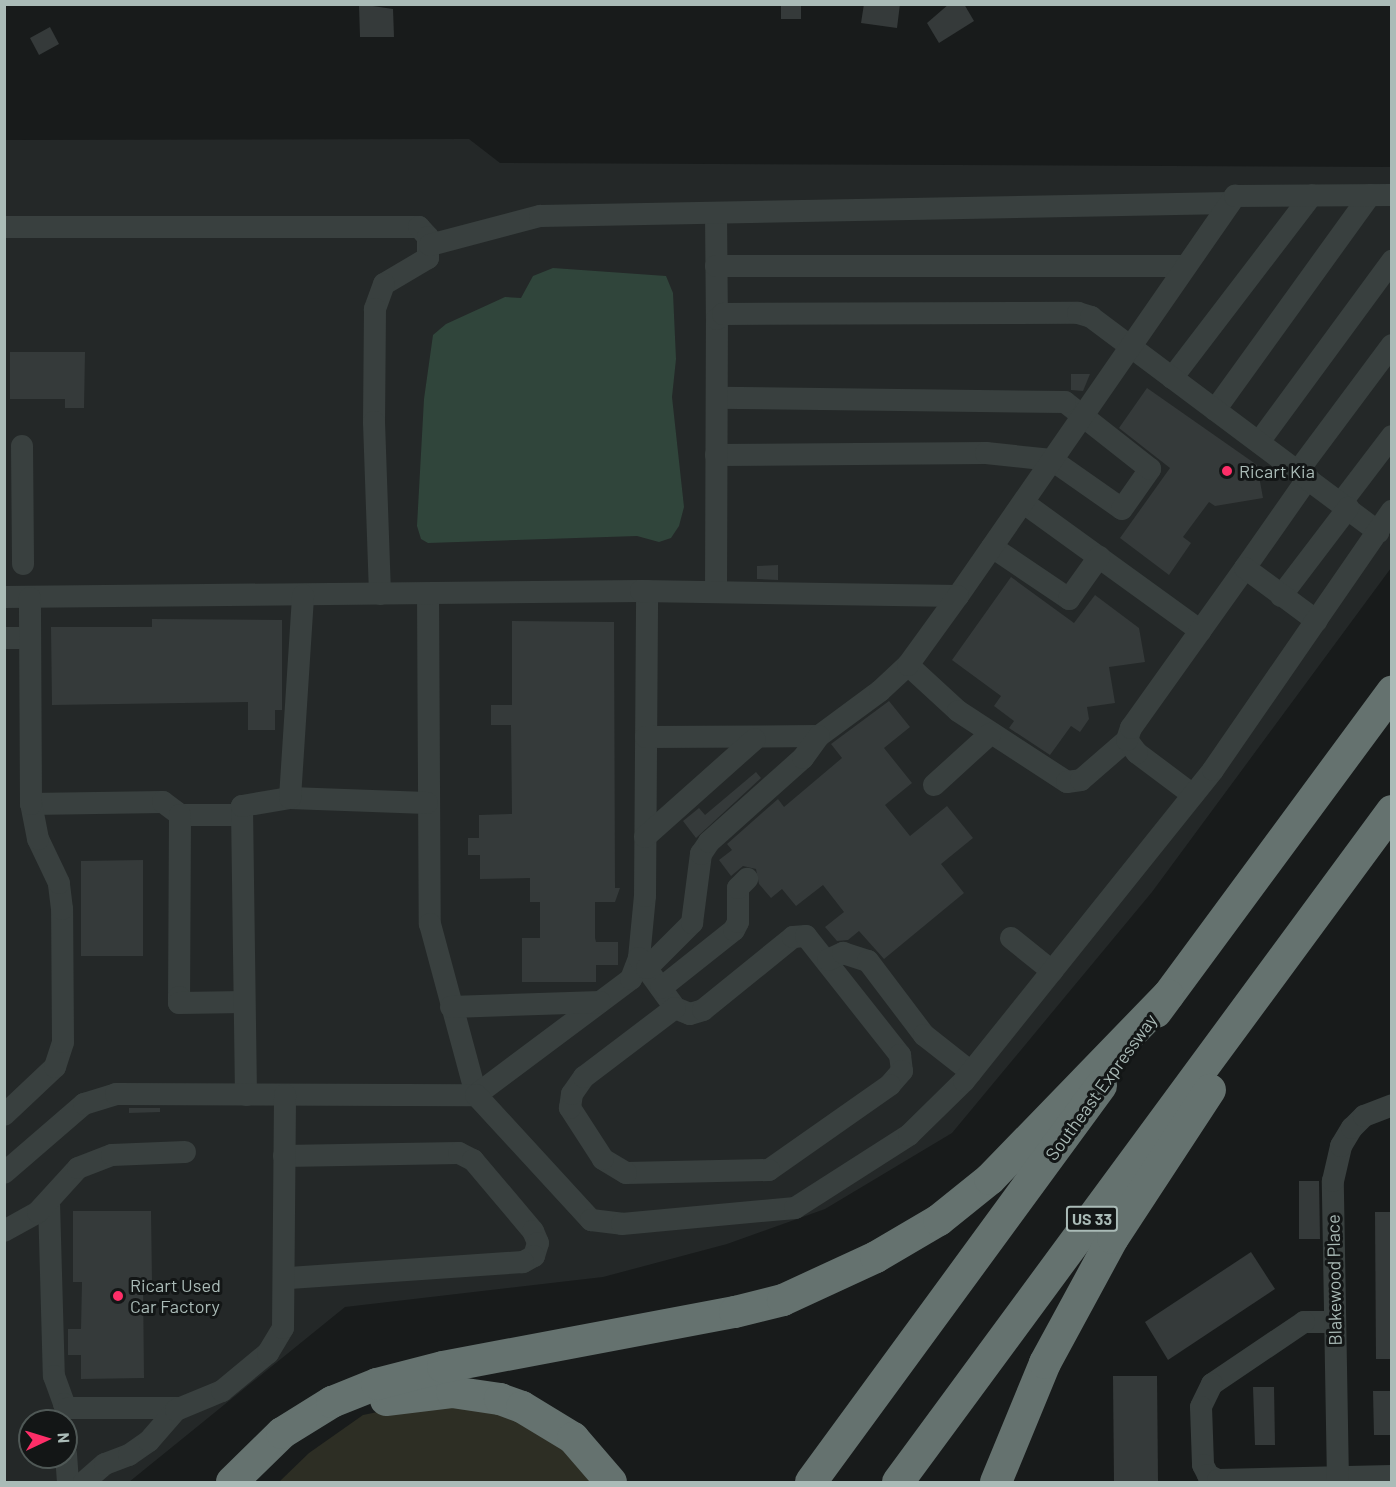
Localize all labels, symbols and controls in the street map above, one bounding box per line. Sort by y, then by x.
place label: Ricart Kia [1239,460,1315,482]
marker: Ricart Kia [1220,464,1234,478]
street label: Southeast Expressway [1041,1010,1161,1164]
road number: US 33 [1065,1206,1119,1232]
street label: Blakewood Place [1322,1214,1346,1346]
place label: Ricart Used Car Factory [130,1275,221,1318]
marker: Ricart Used Car Factory [111,1289,125,1303]
north arrow [18,1409,78,1469]
text: N [55,1432,74,1444]

